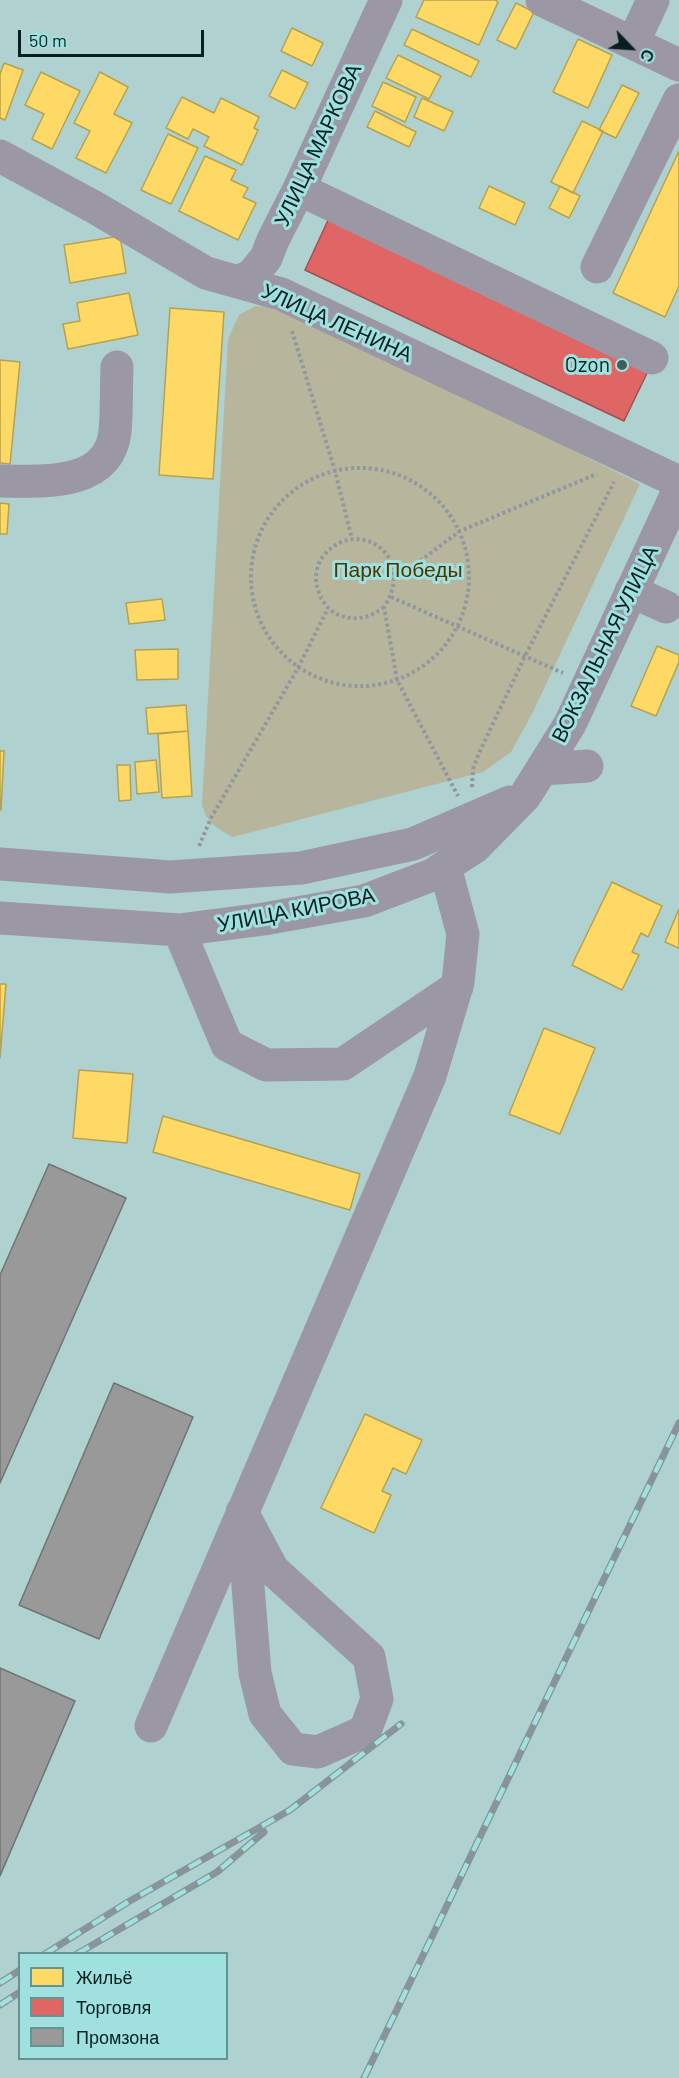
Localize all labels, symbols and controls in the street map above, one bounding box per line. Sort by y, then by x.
scale bar [21,18,207,56]
north arrow [601,18,661,78]
text: 50 m [29,29,67,51]
text: С [637,47,659,65]
street label: УЛИЦА МАРКОВА [269,60,367,230]
street label: УЛИЦА ЛЕНИНА [258,278,416,368]
place label: Ozon [565,352,610,378]
marker: Ozon [615,358,629,372]
street label: ВОКЗАЛЬНАЯ УЛИЦА [546,541,664,747]
park label: Парк Победы [334,557,462,583]
street label: УЛИЦА КИРОВА [215,882,377,938]
legend [18,1952,228,2060]
text: Жильё [76,1966,133,1988]
text: Торговля [76,1996,151,2018]
text: Промзона [76,2026,159,2048]

